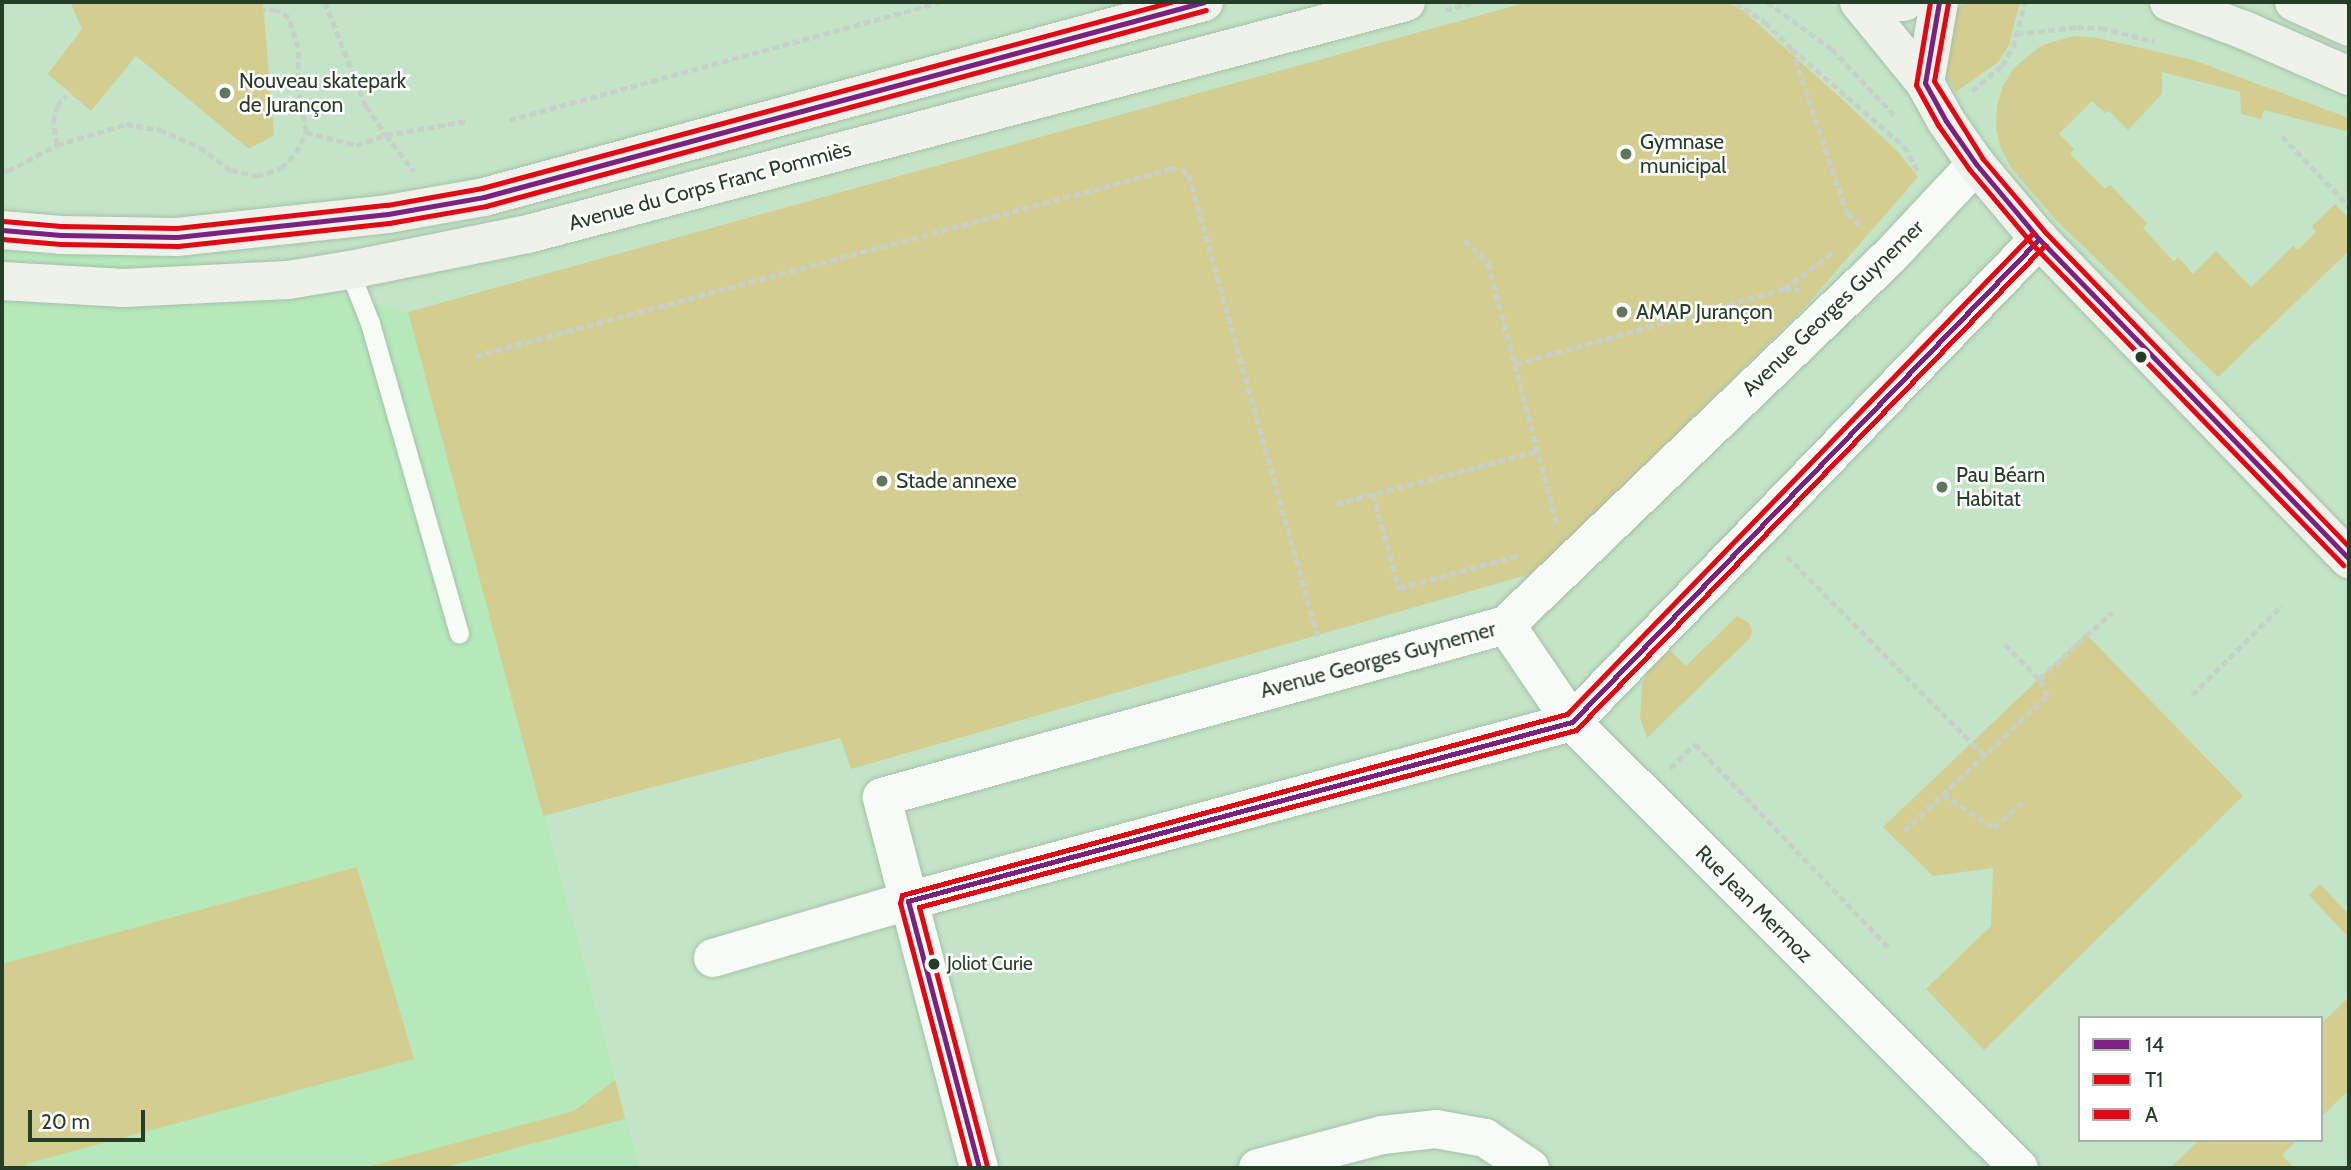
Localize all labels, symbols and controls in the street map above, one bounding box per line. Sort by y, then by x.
place label: Nouveau skatepark de Jurançon [239,68,406,118]
marker: Nouveau skatepark de Jurançon [217,85,233,101]
place label: Gymnase municipal [1640,129,1726,179]
street label: Avenue du Corps Franc Pommiès [566,136,854,236]
marker: Gymnase municipal [1618,146,1634,162]
street label: Avenue Georges Guynemer [1737,215,1929,401]
place label: AMAP Jurançon [1636,299,1773,325]
marker: AMAP Jurançon [1614,304,1630,320]
unlabelled marker [2134,350,2148,364]
place label: Pau Béarn Habitat [1956,462,2045,512]
place label: Stade annexe [896,468,1017,494]
marker: Stade annexe [874,473,890,489]
marker: Pau Béarn Habitat [1934,479,1950,495]
street label: Avenue Georges Guynemer [1258,616,1498,704]
street label: Rue Jean Mermoz [1690,840,1818,968]
place label: Joliot Curie [947,953,1033,975]
marker: Joliot Curie [927,957,941,971]
legend [2078,1016,2323,1142]
text: 14 [2145,1032,2164,1057]
text: T1 [2145,1067,2163,1092]
scale bar [32,1096,149,1140]
text: A [2145,1102,2158,1127]
text: 20 m [41,1109,90,1134]

